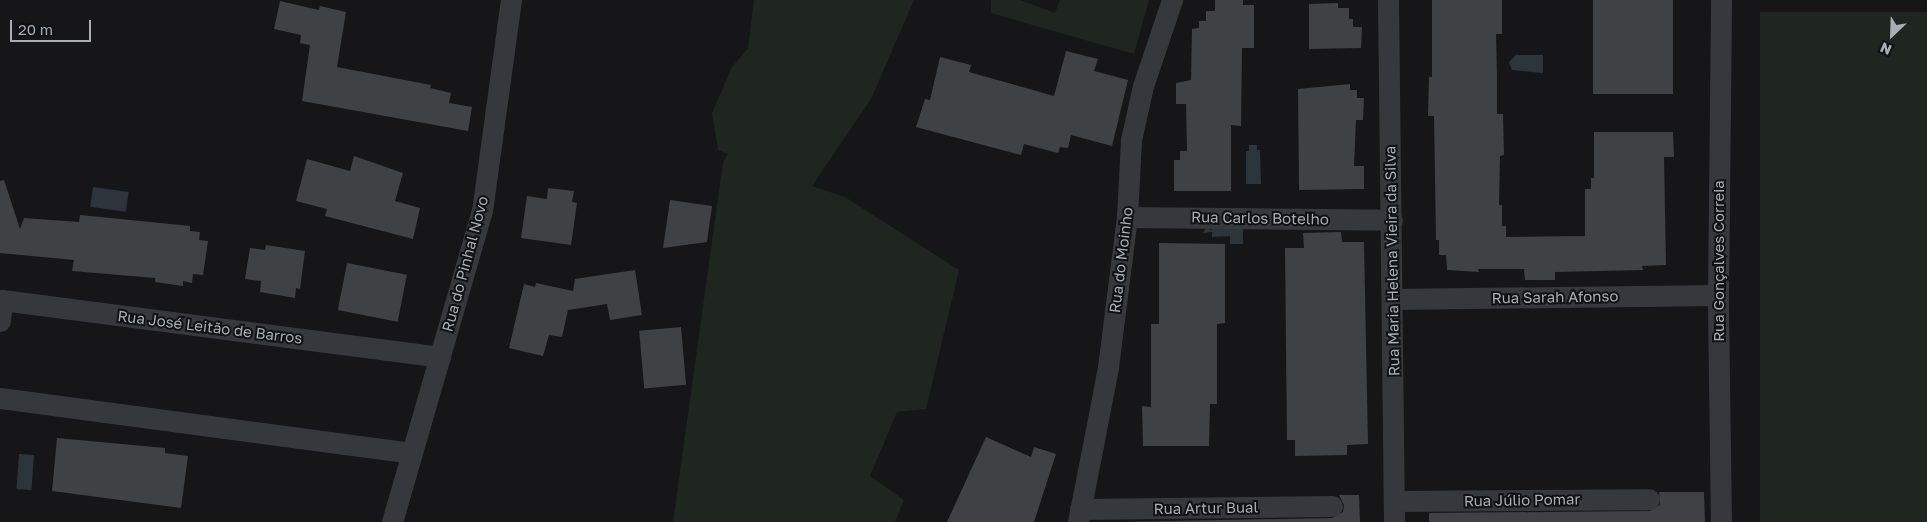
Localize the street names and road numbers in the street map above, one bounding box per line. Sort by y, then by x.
street label: Rua Maria Helena Vieira da Silva [1381,146,1403,376]
street label: Rua Gonçalves Correia [1710,180,1728,342]
street label: Rua do Pinhal Novo [438,194,492,334]
street label: Rua do Moinho [1106,206,1136,314]
street label: Rua Carlos Botelho [1191,208,1329,228]
street label: Rua Sarah Afonso [1492,287,1618,307]
street label: Rua José Leitão de Barros [117,307,303,347]
street label: Rua Júlio Pomar [1464,490,1580,510]
street label: Rua Artur Bual [1154,498,1258,518]

